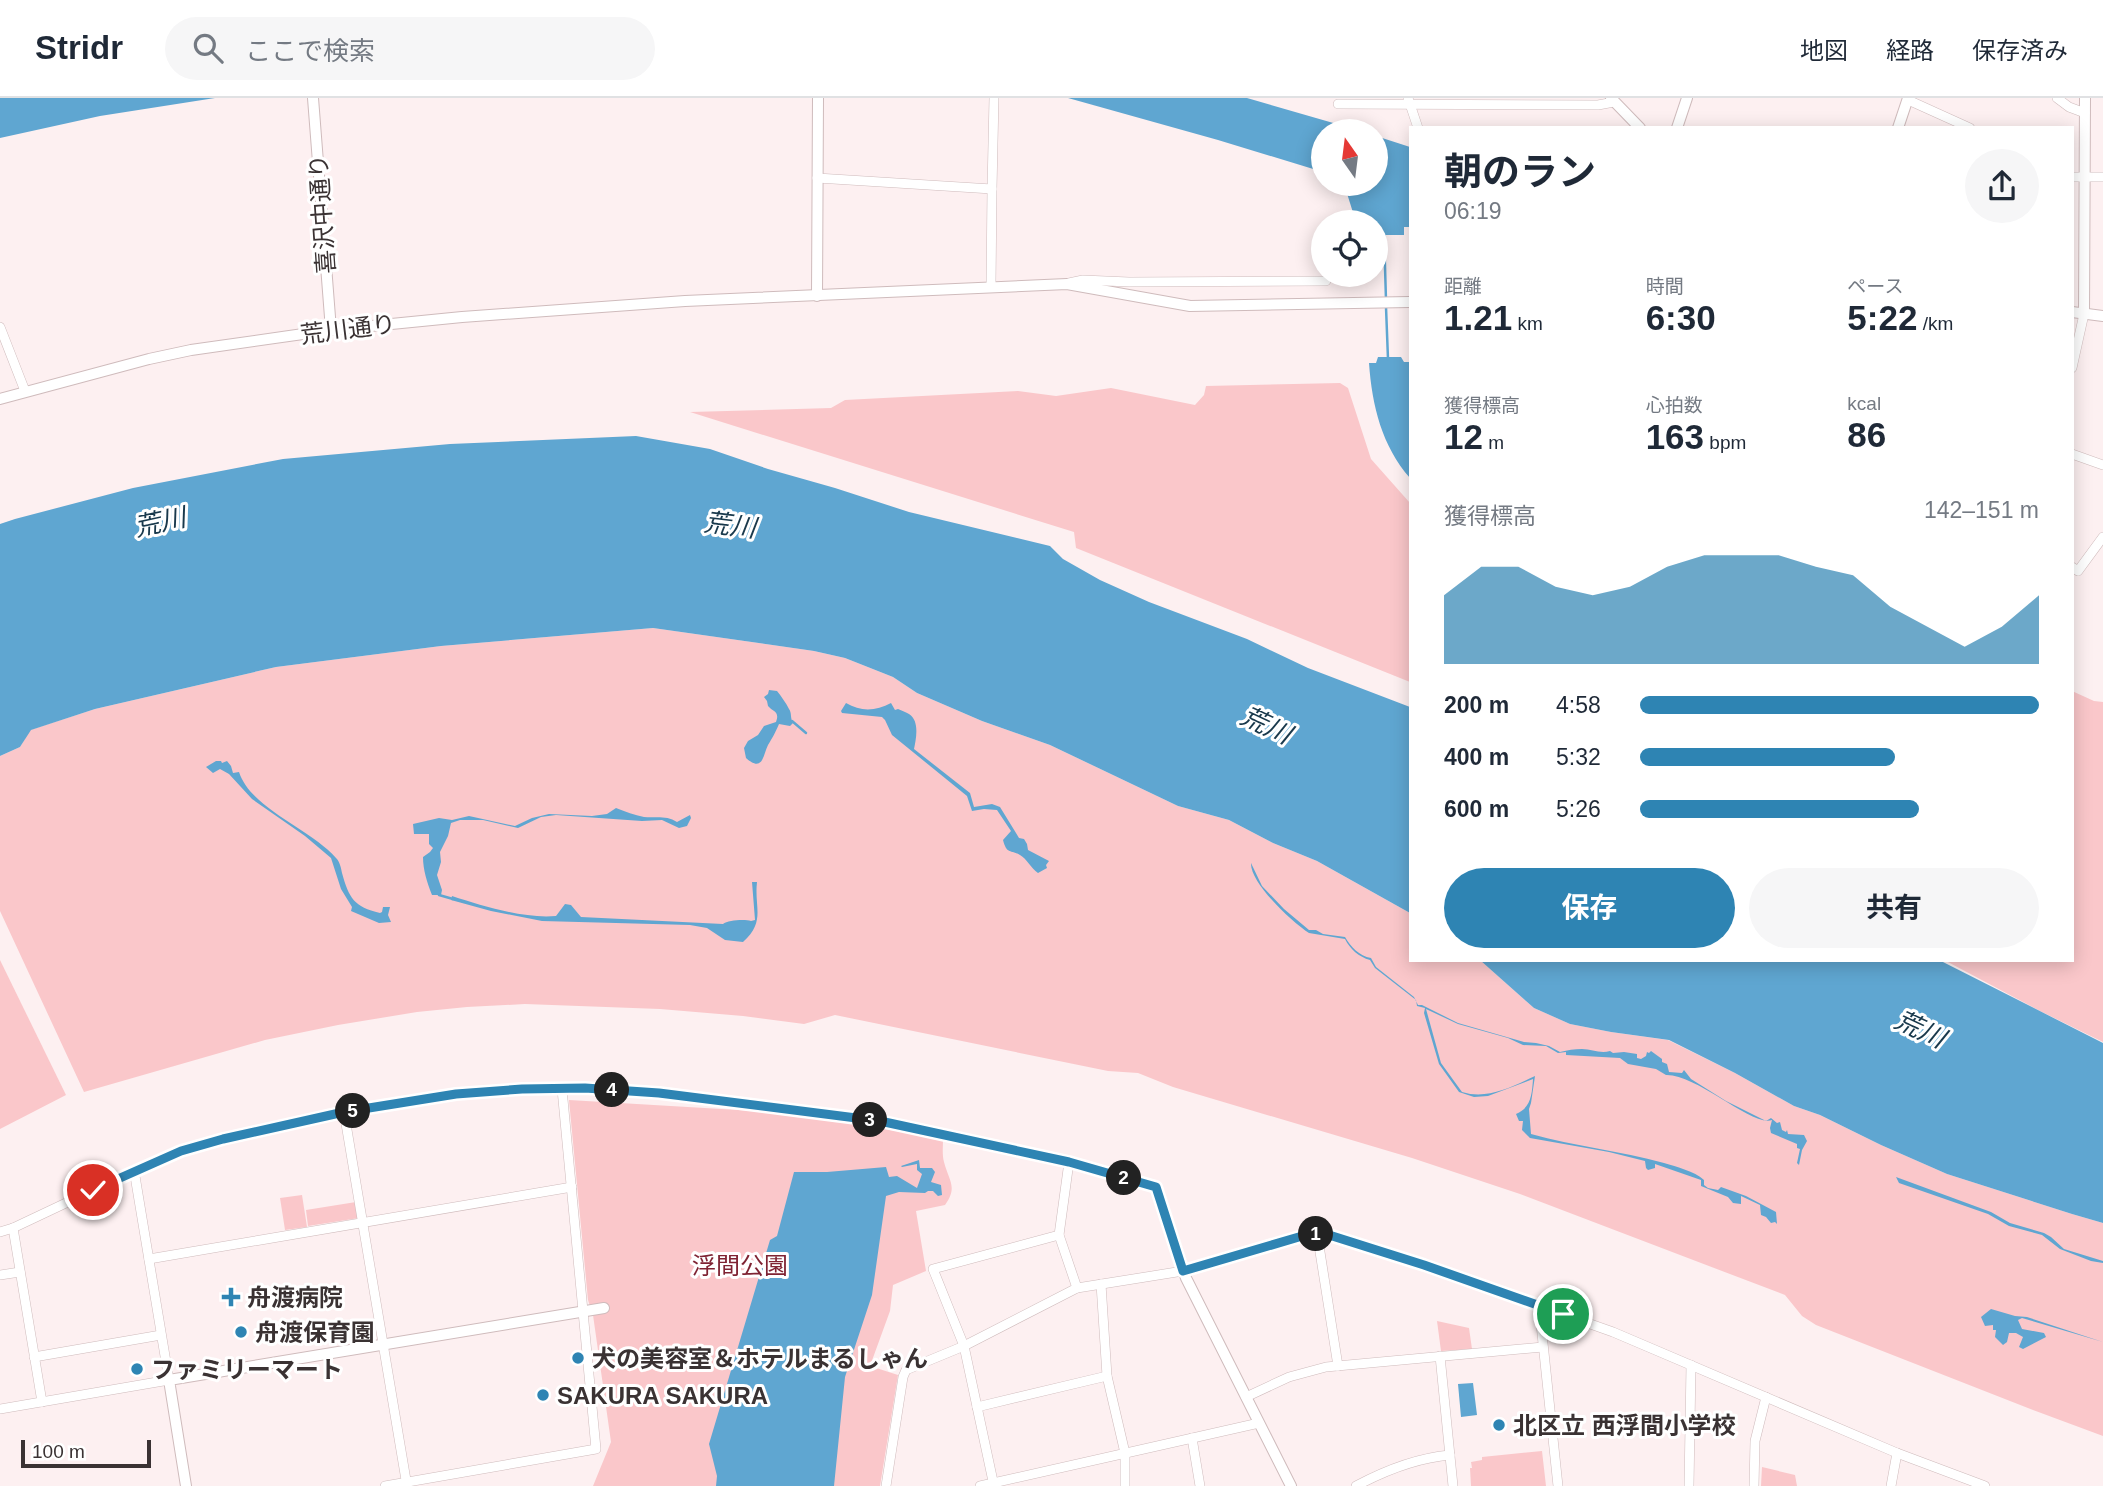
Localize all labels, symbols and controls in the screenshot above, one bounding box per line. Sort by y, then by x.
search box [165,17,655,80]
text: Stridr [35,29,123,66]
icon: search [189,29,227,67]
text: ここで検索 [245,36,375,66]
text: 地図 [1800,37,1848,64]
text: 経路 [1886,37,1934,64]
text: 保存済み [1972,37,2068,64]
north arrow [1311,119,1388,196]
map controls [1311,119,1388,287]
button: share [1965,149,2039,223]
text: 朝のラン [1444,151,1596,193]
street label: 喜沢中通り [304,153,340,275]
text: 06:19 [1444,198,1502,224]
button: locate [1311,210,1388,287]
text: 距離 [1444,276,1482,297]
text: 時間 [1646,276,1684,297]
text: ペース [1847,276,1903,297]
text: 1.21 [1444,298,1512,337]
text: 6:30 [1646,298,1716,337]
text: 5:22 [1847,298,1917,337]
street label: 荒川通り [299,310,397,348]
text: km [1512,313,1543,334]
text: /km [1917,313,1953,334]
text: kcal [1847,393,1881,414]
text: 獲得標高 [1444,395,1520,416]
text: 心拍数 [1646,395,1703,416]
text: 86 [1847,415,1886,454]
text: 12 [1444,417,1483,456]
text: 163 [1646,417,1704,456]
text: m [1483,432,1504,453]
text: bpm [1704,432,1746,453]
text: 142–151 m [1924,497,2039,523]
water label: 荒川 [131,501,191,542]
text: 獲得標高 [1444,503,1536,529]
water label: 荒川 [702,507,761,543]
text: 200 m [1444,692,1509,718]
text: 4:58 [1556,692,1601,718]
water label: 荒川 [1236,700,1299,751]
text: 400 m [1444,744,1509,770]
text: 5:32 [1556,744,1601,770]
text: 600 m [1444,796,1509,822]
text: 5:26 [1556,796,1601,822]
button: 保存 [1444,868,1735,948]
button: 共有 [1749,868,2039,948]
water label: 荒川 [1890,1004,1953,1055]
pin: 4 [594,1072,630,1108]
text: 4 [606,1079,617,1100]
pin: 5 [336,1094,370,1128]
text: 5 [347,1100,358,1121]
pin: 3 [852,1102,888,1138]
text: 3 [864,1109,875,1130]
pin [63,1160,123,1220]
pin: 2 [1106,1160,1142,1196]
text: 2 [1118,1167,1129,1188]
icon: check [74,1171,112,1209]
pin: 1 [1298,1216,1334,1252]
text: 1 [1310,1223,1321,1244]
park label: 浮間公園 [692,1252,788,1279]
place label: 舟渡病院 [247,1284,343,1311]
pin [1533,1284,1593,1344]
marker: 舟渡病院 [221,1287,241,1307]
icon: arrive [1544,1295,1582,1333]
place label: 舟渡保育園 [255,1319,375,1346]
marker: 舟渡保育園 [233,1324,249,1340]
place label: 犬の美容室＆ホテルまるしゃん [592,1345,928,1372]
marker: 犬の美容室＆ホテルまるしゃん [570,1350,586,1366]
place label: ファミリーマート [151,1356,343,1383]
marker: ファミリーマート [129,1361,145,1377]
place label: SAKURA SAKURA [557,1382,768,1409]
marker: SAKURA SAKURA [535,1387,551,1403]
place label: 北区立 西浮間小学校 [1513,1412,1736,1439]
marker: 北区立 西浮間小学校 [1491,1417,1507,1433]
scale bar [21,1437,150,1469]
text: 100 m [32,1441,85,1462]

